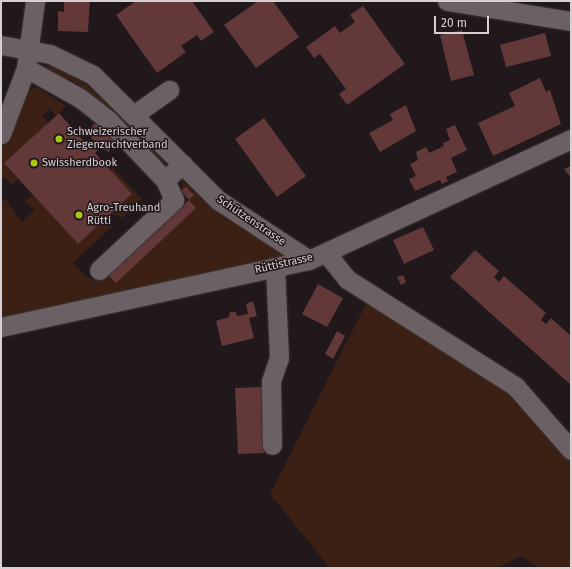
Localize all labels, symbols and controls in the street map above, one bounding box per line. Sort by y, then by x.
scale bar [436,8,491,34]
text: 20 m [441,16,467,30]
place label: Schweizerischer Ziegenzuchtverband [67,126,168,152]
marker: Schweizerischer Ziegenzuchtverband [54,134,64,144]
place label: Swissherdbook [42,156,117,170]
marker: Swissherdbook [29,158,39,168]
street label: Schützenstrasse [214,193,288,249]
place label: Agro-Treuhand Rütti [87,202,160,228]
marker: Agro-Treuhand Rütti [74,210,84,220]
street label: Rüttistrasse [254,251,314,277]

